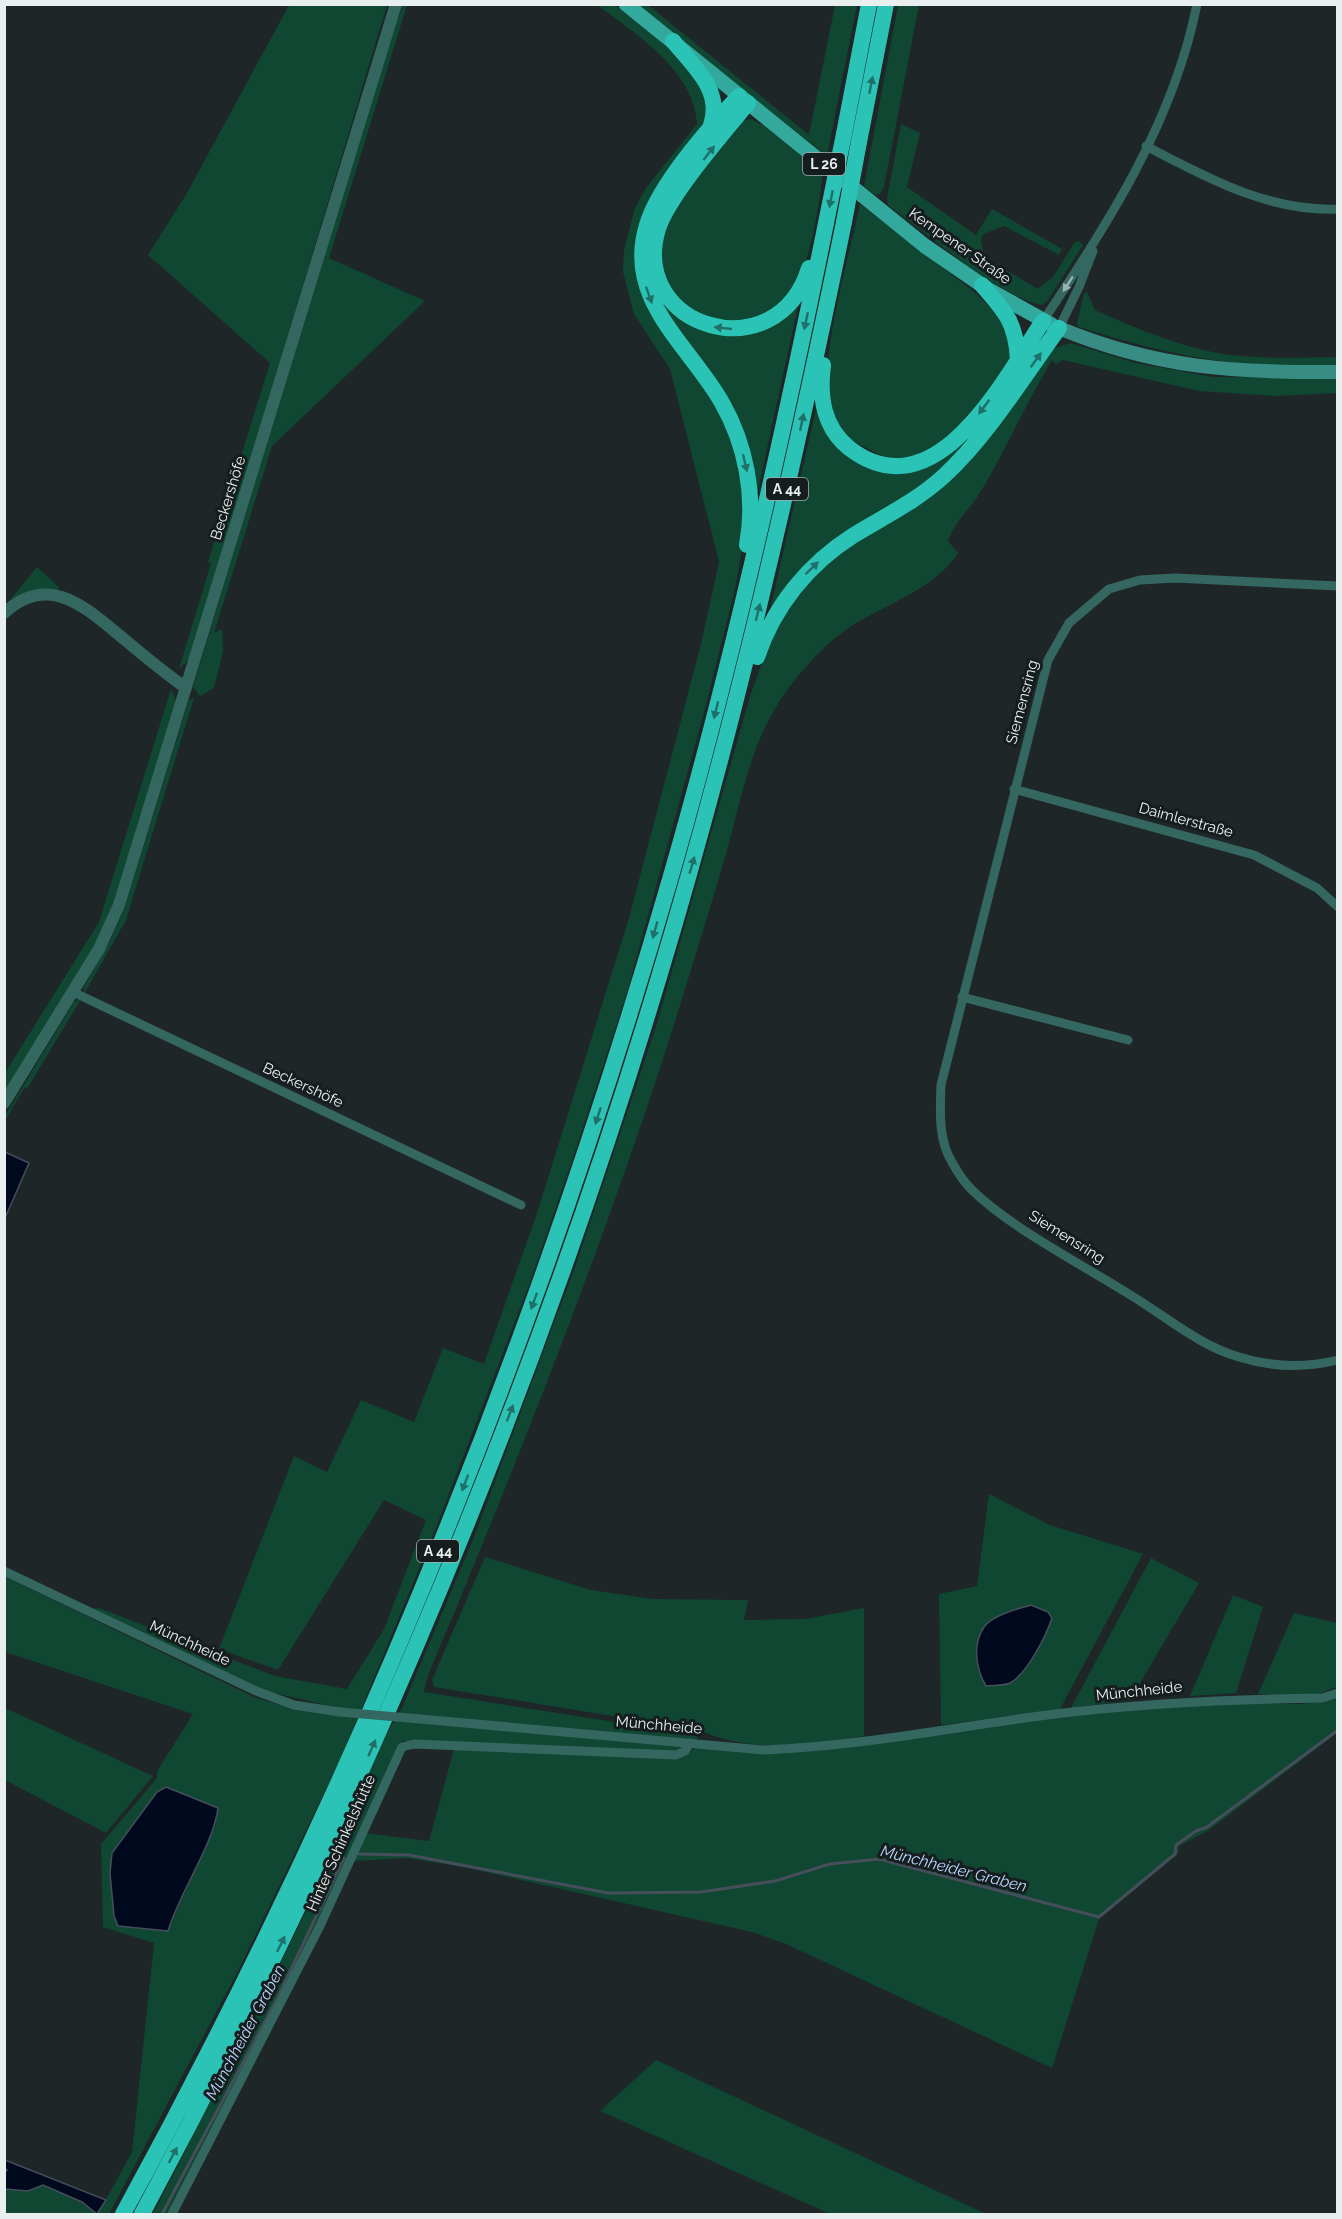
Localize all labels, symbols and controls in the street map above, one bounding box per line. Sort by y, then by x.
one-way arrow [867,75,876,94]
one-way arrow [702,146,714,161]
road number: L 26 [803,153,845,175]
one-way arrow [826,190,835,209]
street label: Kempener Straße [905,204,1015,288]
one-way arrow [1062,275,1074,291]
one-way arrow [645,286,655,304]
one-way arrow [801,312,810,331]
one-way arrow [714,323,733,333]
one-way arrow [1029,352,1042,368]
one-way arrow [978,399,990,415]
one-way arrow [797,413,807,432]
one-way arrow [741,453,750,472]
street label: Beckershöfe [207,454,249,542]
road number: A 44 [766,478,808,500]
one-way arrow [804,562,818,576]
one-way arrow [754,603,764,622]
street label: Siemensring [1002,658,1042,746]
one-way arrow [711,701,721,719]
street label: Daimlerstraße [1137,799,1235,841]
one-way arrow [687,856,697,874]
one-way arrow [650,921,659,939]
street label: Beckershöfe [260,1058,346,1112]
one-way arrow [592,1107,602,1125]
street label: Siemensring [1026,1206,1108,1268]
one-way arrow [528,1292,538,1310]
one-way arrow [506,1403,516,1421]
one-way arrow [460,1474,469,1492]
road number: A 44 [417,1540,459,1562]
street label: Münchheide [147,1617,233,1670]
street label: Münchheide [1095,1677,1183,1704]
street label: Münchheide [615,1712,703,1738]
one-way arrow [368,1740,377,1757]
street label: Hinter Schinkelshütte [303,1772,379,1914]
water label: Münchheider Graben [879,1841,1029,1896]
one-way arrow [275,1935,285,1953]
water label: Münchheider Graben [202,1962,289,2103]
one-way arrow [169,2147,178,2164]

